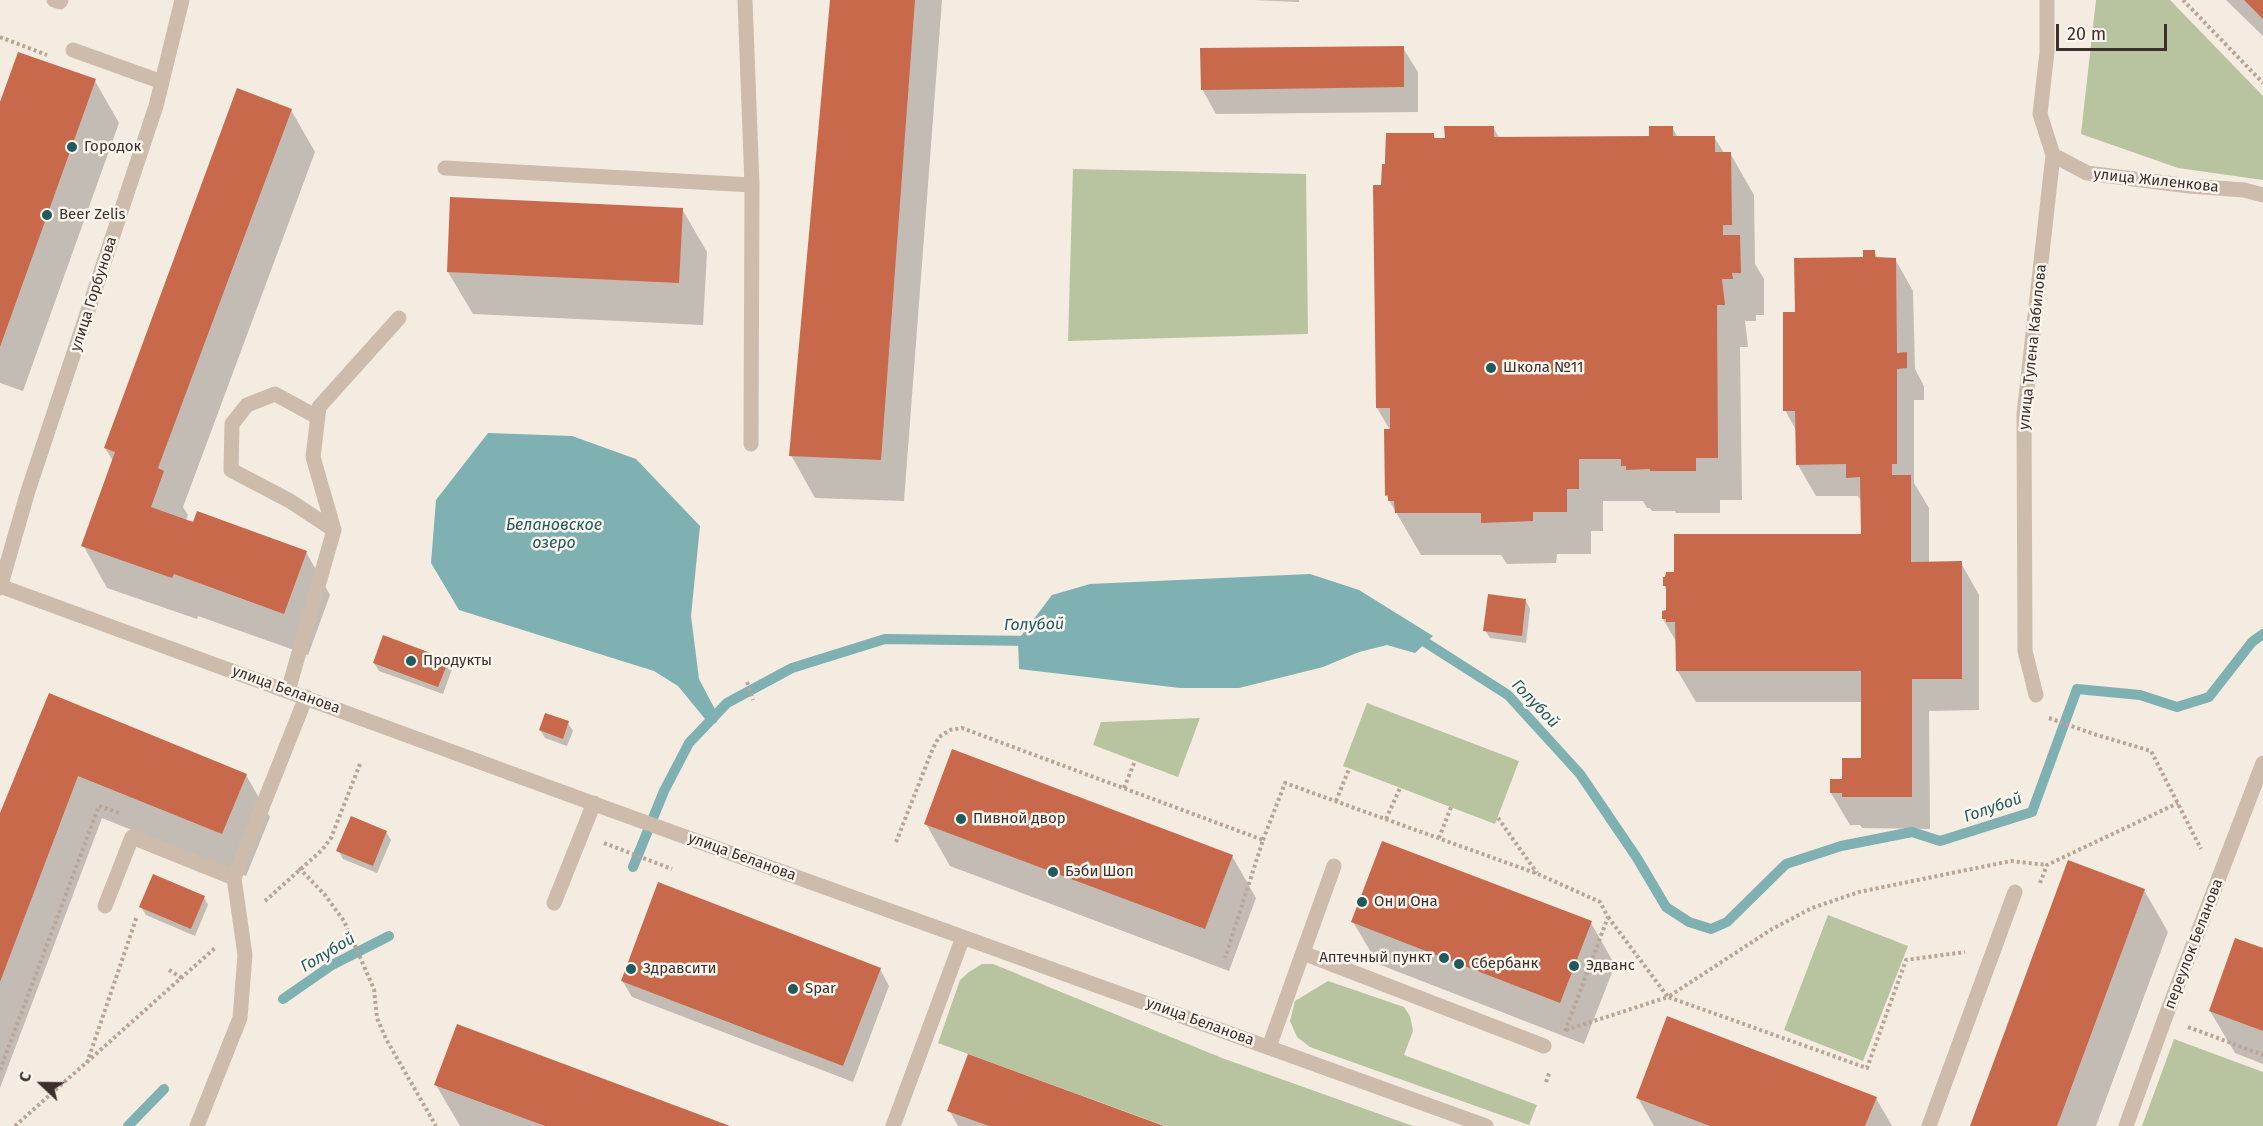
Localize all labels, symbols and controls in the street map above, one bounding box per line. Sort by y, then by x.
scale bar [2059,12,2170,50]
text: 20 m [2067,23,2106,45]
place label: Городок [84,138,141,156]
marker: Городок [65,140,79,154]
street label: улица Жиленкова [2093,165,2219,197]
place label: Beer Zelis [59,206,126,224]
marker: Beer Zelis [40,208,54,222]
street label: улица Горбунова [67,234,121,354]
street label: улица Тулена Кабилова [2015,263,2051,431]
place label: Школа №11 [1503,359,1584,377]
marker: Школа №11 [1484,361,1498,375]
water label: Белановское озеро [506,516,602,554]
water label: Голубой [1004,615,1064,635]
place label: Продукты [423,652,492,670]
marker: Продукты [404,654,418,668]
street label: улица Беланова [230,662,342,718]
water label: Голубой [1507,676,1563,732]
water label: Голубой [1961,789,2025,827]
place label: Пивной двор [973,810,1066,828]
marker: Пивной двор [954,812,968,826]
street label: улица Беланова [686,829,798,885]
place label: Бэби Шоп [1065,863,1134,881]
marker: Бэби Шоп [1046,865,1060,879]
street label: переулок Беланова [2161,876,2227,1012]
place label: Он и Она [1374,893,1438,911]
marker: Он и Она [1355,895,1369,909]
water label: Голубой [297,929,359,977]
place label: Аптечный пункт [1319,949,1432,967]
marker: Аптечный пункт [1437,951,1451,965]
place label: Сбербанк [1471,955,1538,973]
marker: Сбербанк [1452,957,1466,971]
place label: Эдванс [1586,957,1635,975]
marker: Эдванс [1567,959,1581,973]
place label: Здравсити [643,960,716,978]
marker: Здравсити [624,962,638,976]
place label: Spar [805,980,836,998]
marker: Spar [786,982,800,996]
street label: улица Беланова [1144,994,1256,1050]
north arrow [12,1054,72,1114]
text: С [14,1069,35,1085]

